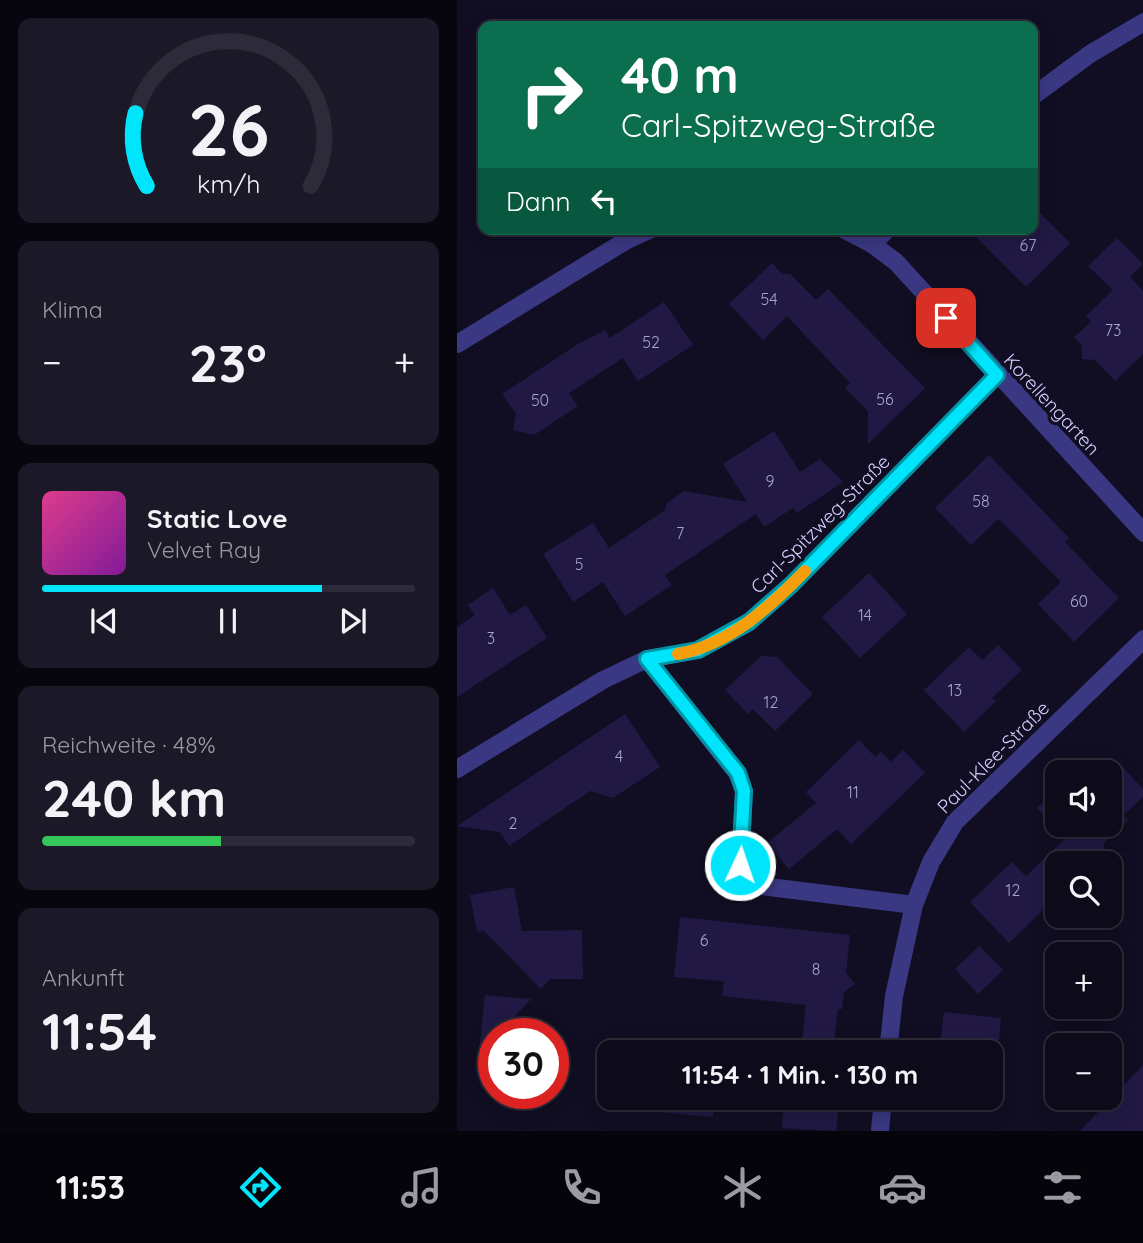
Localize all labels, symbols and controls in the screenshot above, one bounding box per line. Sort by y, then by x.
text: 40 m [621,44,739,105]
icon: right [506,49,597,140]
text: 26 [188,84,269,175]
text: Carl-Spitzweg-Straße [621,105,936,145]
text: km/h [197,168,260,199]
icon: left [585,182,623,220]
text: Dann [506,185,571,218]
house number: 67 [1020,235,1036,255]
pin [916,288,976,348]
house number: 54 [760,289,778,309]
text: Klima [42,295,103,324]
icon: arrive [927,299,965,337]
house number: 73 [1105,320,1121,340]
text: 23° [189,330,267,395]
house number: 52 [642,332,660,352]
text: − [42,338,62,386]
text: + [394,338,415,386]
street label: Korellengarten [999,348,1105,460]
house number: 56 [876,389,894,409]
house number: 50 [531,390,549,410]
street label: Carl-Spitzweg-Straße [745,449,895,599]
house number: 9 [766,471,775,491]
house number: 58 [972,491,990,511]
text: Static Love [147,502,288,535]
house number: 7 [676,523,684,543]
text: Velvet Ray [147,535,261,564]
house number: 5 [575,554,583,574]
house number: 60 [1070,591,1088,611]
icon: previous [85,602,123,640]
icon: pause [209,602,247,640]
icon: next [334,602,372,640]
house number: 14 [858,605,872,625]
house number: 3 [487,628,495,648]
house number: 13 [948,680,962,700]
house number: 12 [764,692,779,712]
street label: Paul-Klee-Straße [932,696,1054,818]
text: Reichweite · 48% [42,730,216,759]
house number: 4 [615,746,623,766]
map controls [1045,760,1122,1110]
button: sound [1045,760,1122,837]
text: 240 km [42,765,226,830]
house number: 11 [847,782,859,802]
house number: 2 [509,813,518,833]
position arrow [703,828,777,902]
button: search [1045,851,1122,928]
house number: 12 [1006,880,1021,900]
house number: 6 [700,930,709,950]
button: + [1045,942,1122,1019]
house number: 8 [812,959,820,979]
text: Ankunft [42,963,125,992]
text: 11:54 [42,998,157,1063]
speed limit sign: 30 [478,1018,569,1109]
button: − [1045,1033,1122,1110]
text: 11:54 · 1 Min. · 130 m [682,1058,918,1091]
icon: directions [236,1163,285,1212]
icon: music [397,1163,446,1212]
icon: phone [557,1163,606,1212]
icon: climate [718,1163,767,1212]
icon: car [878,1163,927,1212]
icon: filters [1038,1163,1087,1212]
text: 11:53 [56,1167,125,1207]

